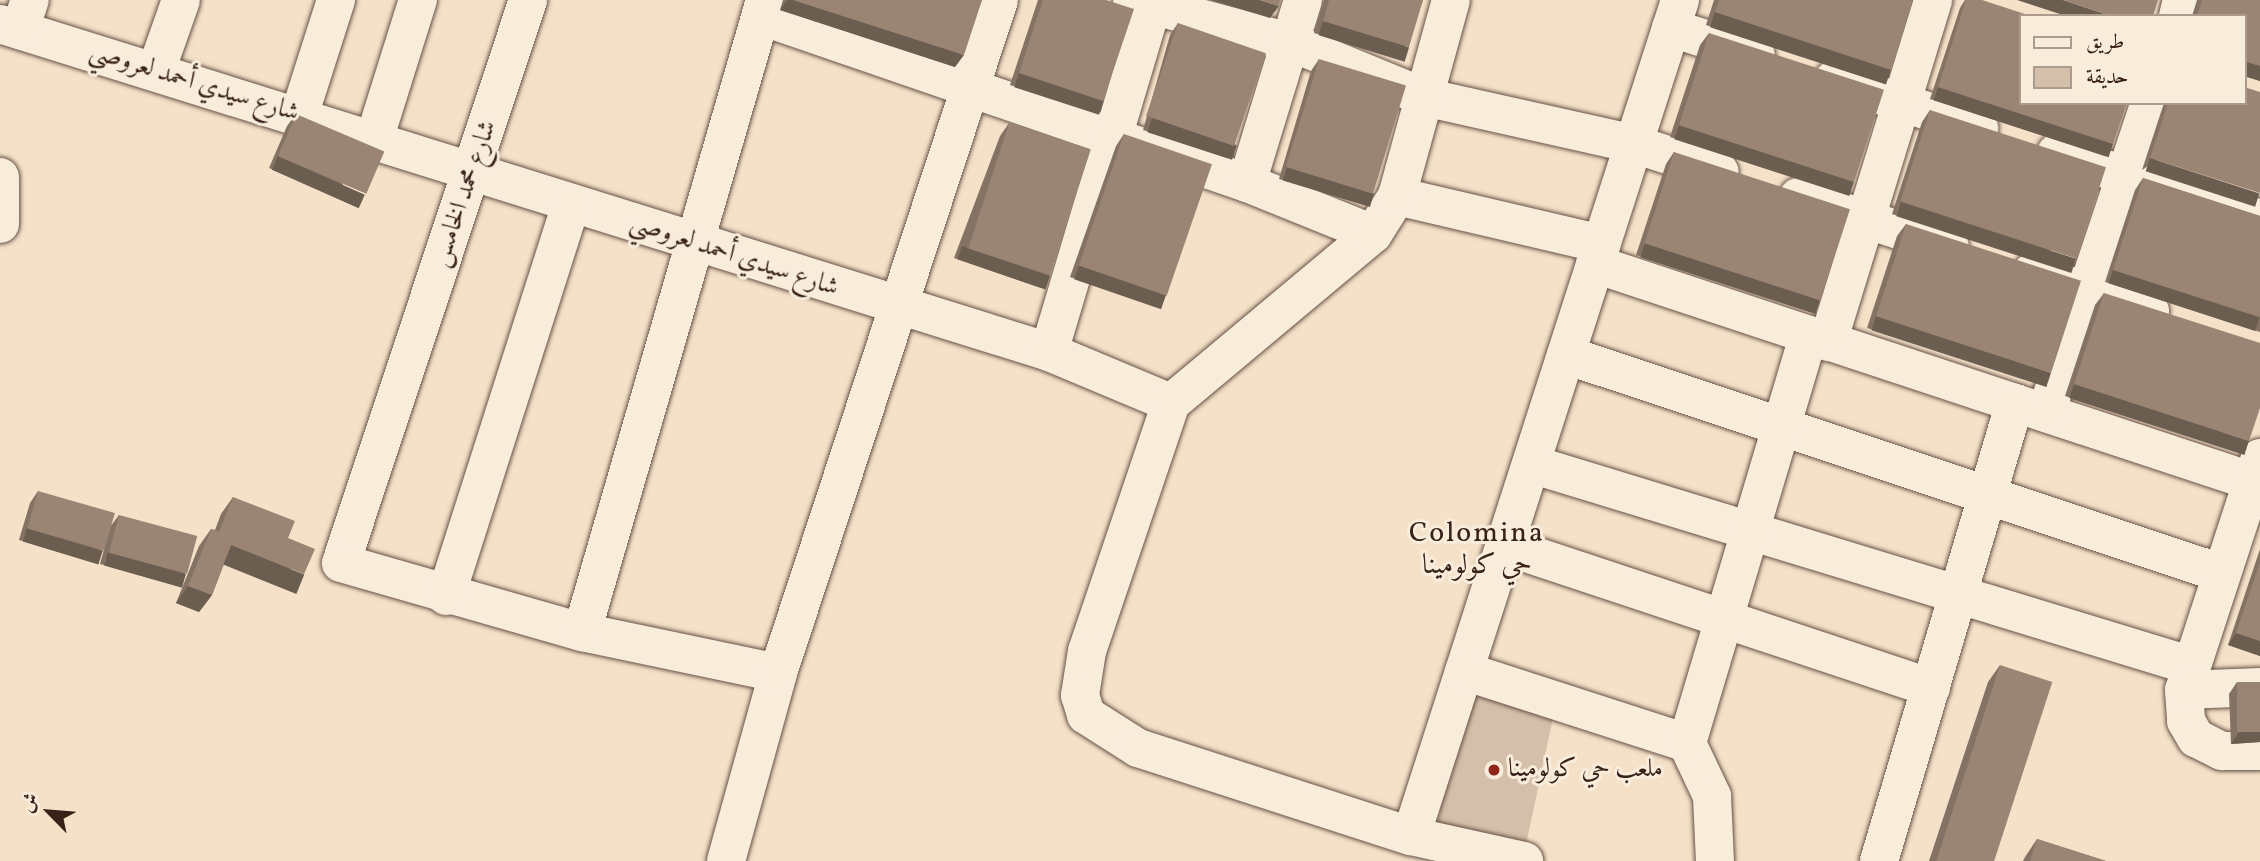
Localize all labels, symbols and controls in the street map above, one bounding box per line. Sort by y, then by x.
legend [2018,14,2246,105]
text: طريق [2086,28,2124,57]
street label: شارع سيدي أحمد لعروصي [85,36,303,130]
text: حديقة [2086,63,2129,92]
street label: شارع محمد الخامس [425,117,505,271]
street label: شارع سيدي أحمد لعروصي [626,208,842,304]
district label: Colomina حي كولومينا [1410,517,1544,583]
place label: ملعب حي كولومينا [1508,754,1663,786]
marker: ملعب حي كولومينا [1486,762,1502,778]
north arrow [14,777,84,847]
text: ش [14,789,46,817]

